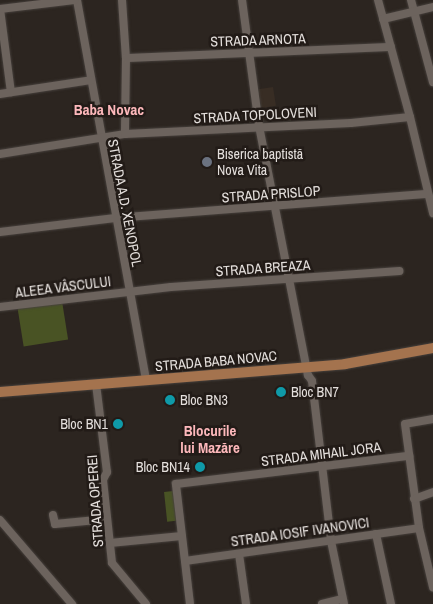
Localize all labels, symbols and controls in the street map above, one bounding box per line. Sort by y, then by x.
street label: STRADA ARNOTA [209,30,307,50]
district label: Baba Novac [74,101,144,119]
street label: STRADA TOPOLOVENI [193,103,317,127]
street label: STRADA A.D. XENOPOL [104,137,146,269]
place label: Biserica baptistă Nova Vita [217,146,303,178]
marker: Biserica baptistă Nova Vita [201,156,213,168]
street label: STRADA PRISLOP [221,182,321,206]
street label: STRADA BREAZA [215,256,311,280]
street label: ALEEA VÂSCULUI [14,273,112,301]
street label: STRADA BABA NOVAC [154,347,278,375]
place label: Bloc BN7 [291,384,339,400]
marker: Bloc BN7 [275,386,287,398]
place label: Bloc BN3 [180,392,228,408]
marker: Bloc BN3 [164,394,176,406]
place label: Bloc BN1 [60,416,108,432]
marker: Bloc BN1 [112,418,124,430]
district label: Blocurile lui Mazăre [180,421,240,456]
street label: STRADA MIHAIL JORA [260,438,382,470]
street label: STRADA OPEREI [83,454,107,548]
place label: Bloc BN14 [136,459,190,475]
marker: Bloc BN14 [194,461,206,473]
street label: STRADA IOSIF IVANOVICI [229,514,371,550]

